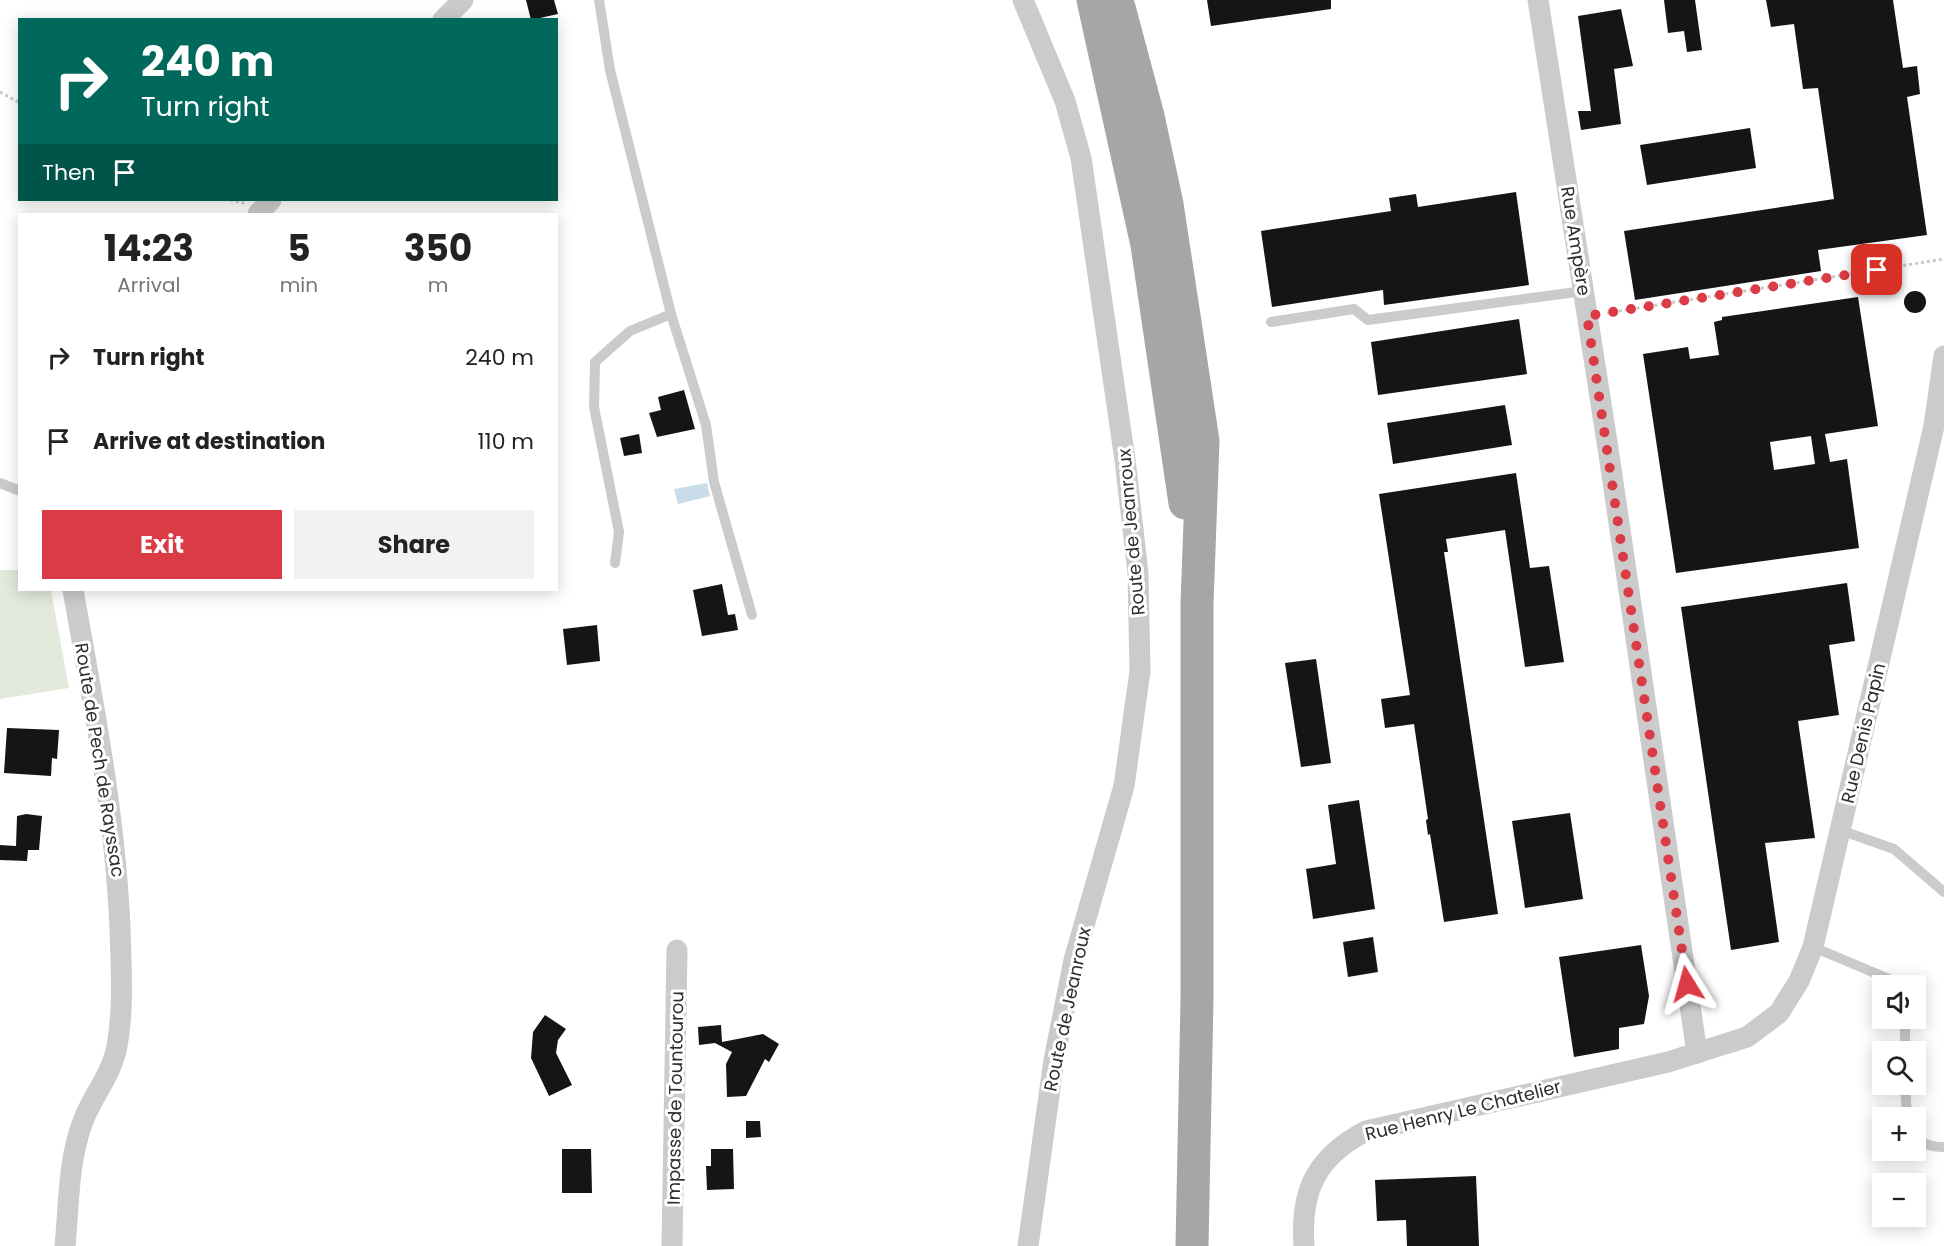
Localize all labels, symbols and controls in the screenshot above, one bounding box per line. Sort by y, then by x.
text: 240 m [141,32,274,91]
icon: right [42,42,120,120]
text: Turn right [141,88,270,125]
icon: arrive [108,156,141,189]
text: Then [42,157,96,188]
street label: Rue Ampère [1555,185,1597,297]
text: 14:23 [104,223,194,274]
text: 5 [287,223,311,274]
text: 350 [404,223,472,274]
pin [1851,244,1902,295]
icon: arrive [1860,253,1893,286]
text: Arrival [117,271,180,299]
text: min [280,271,318,299]
text: m [428,271,448,299]
icon: right [42,341,75,374]
text: Turn right [93,342,204,373]
text: 240 m [465,342,534,373]
icon: arrive [42,425,75,458]
text: Arrive at destination [93,426,325,457]
text: 110 m [478,426,534,457]
street label: Route de Jeanroux [1111,447,1151,616]
button: Exit [42,510,282,579]
button: Share [294,510,534,579]
street label: Route de Pech de Rayssac [69,641,131,879]
street label: Rue Denis Papin [1835,660,1891,806]
street label: Route de Jeanroux [1037,924,1097,1093]
position arrow [1655,952,1719,1016]
map controls [1872,975,1926,1227]
button: sound [1872,975,1926,1029]
street label: Impasse de Tountourou [661,991,689,1205]
button: search [1872,1041,1926,1095]
street label: Rue Henry Le Chatelier [1362,1073,1564,1146]
button: + [1872,1107,1926,1161]
button: − [1872,1173,1926,1227]

